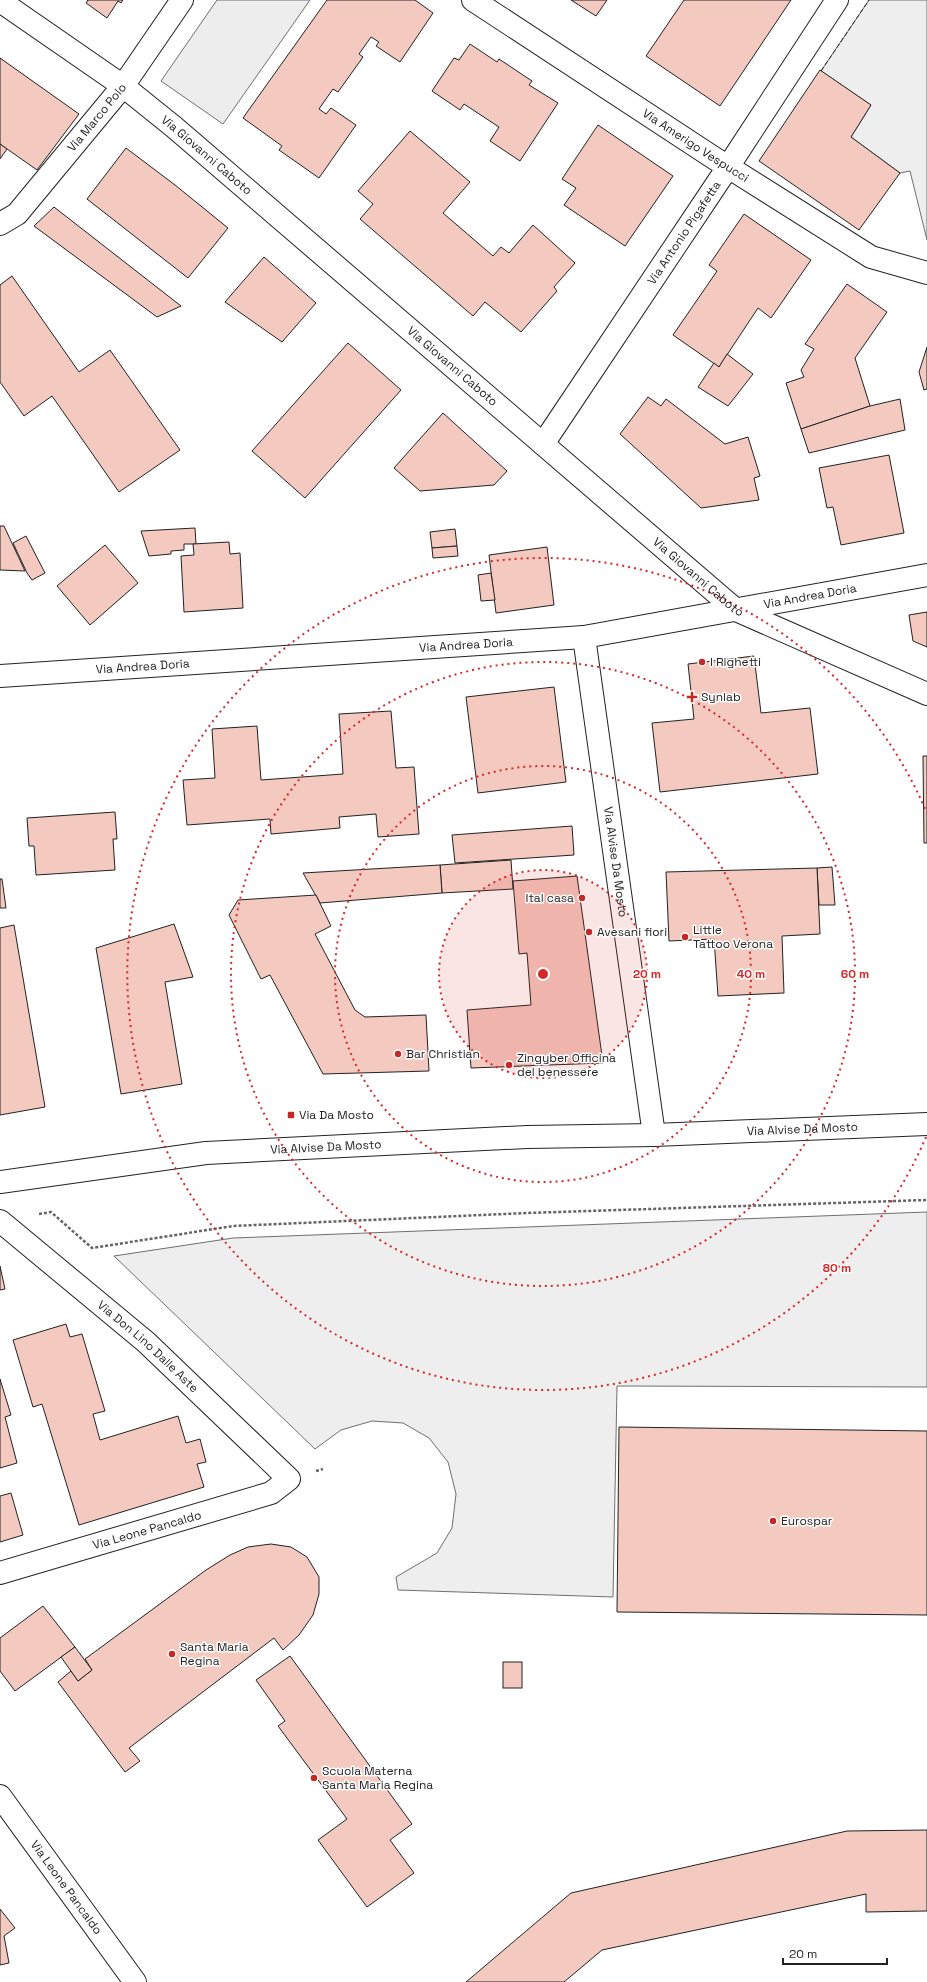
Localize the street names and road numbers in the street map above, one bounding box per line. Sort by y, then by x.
street label: Via Marco Polo [64,80,130,155]
street label: Via Amerigo Vespucci [639,105,752,186]
street label: Via Giovanni Caboto [158,112,255,199]
street label: Via Antonio Pigafetta [644,178,724,288]
street label: Via Giovanni Caboto [404,323,501,410]
street label: Via Giovanni Caboto [649,534,746,620]
street label: Via Andrea Doria [762,580,858,612]
street label: Via Andrea Doria [418,634,514,656]
street label: Via Andrea Doria [95,655,190,678]
street label: Via Alvise Da Mosto [600,806,631,918]
street label: Via Alvise Da Mosto [746,1119,858,1139]
street label: Via Alvise Da Mosto [270,1136,382,1158]
street label: Via Don Lino Dalle Aste [94,1297,202,1396]
street label: Via Leone Pancaldo [91,1507,203,1553]
street label: Via Leone Pancaldo [27,1837,106,1938]

